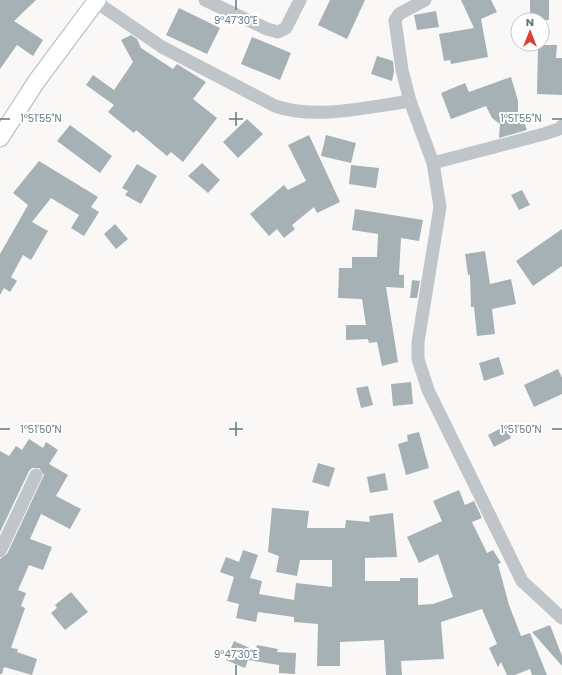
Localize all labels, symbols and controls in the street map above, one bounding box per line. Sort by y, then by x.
north arrow [510,12,550,52]
text: 9°47'30"E [214,13,258,28]
text: N [526,14,534,30]
text: 1°51'55"N [21,111,61,126]
text: 1°51'55"N [501,111,541,126]
text: 1°51'50"N [21,422,61,437]
text: 1°51'50"N [501,422,541,437]
text: 9°47'30"E [214,647,258,662]

